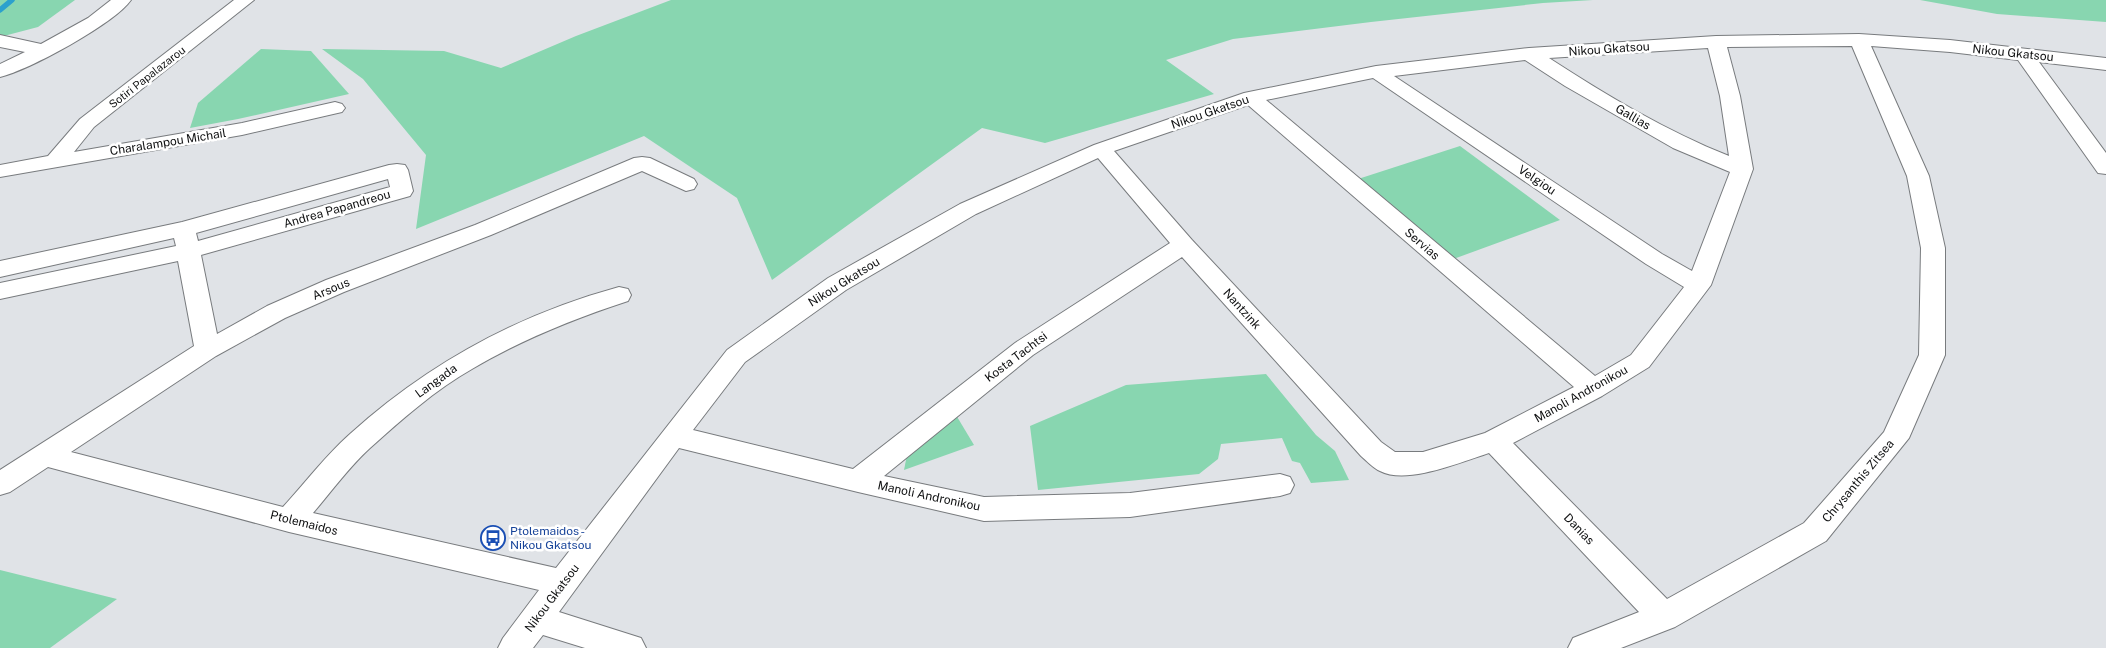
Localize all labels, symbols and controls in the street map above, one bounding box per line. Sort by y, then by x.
street label: Nikou Gkatsou [1568,39,1650,59]
street label: Nikou Gkatsou [1972,42,2054,64]
street label: Sotiri Papalazarou [107,44,187,110]
street label: Nikou Gkatsou [1169,92,1251,132]
street label: Gallias [1613,101,1653,133]
street label: Charalampou Michail [109,126,227,158]
street label: Velgiou [1516,162,1558,198]
street label: Andrea Papandreou [282,187,392,231]
street label: Servias [1402,225,1442,263]
street label: Nikou Gkatsou [806,254,882,310]
street label: Arsous [310,275,352,303]
street label: Nantzink [1220,286,1264,332]
street label: Kosta Tachtsi [982,329,1050,385]
street label: Langada [412,361,460,401]
street label: Manoli Andronikou [1532,363,1630,425]
street label: Chrysanthis Zitsea [1819,437,1897,525]
street label: Manoli Andronikou [876,478,982,514]
street label: Ptolemaidos [269,508,339,538]
street label: Danias [1561,511,1597,547]
place label: Ptolemaidos - Nikou Gkatsou [510,524,591,552]
bus stop icon: Ptolemaidos - Nikou Gkatsou [480,525,506,551]
street label: Nikou Gkatsou [522,561,582,635]

